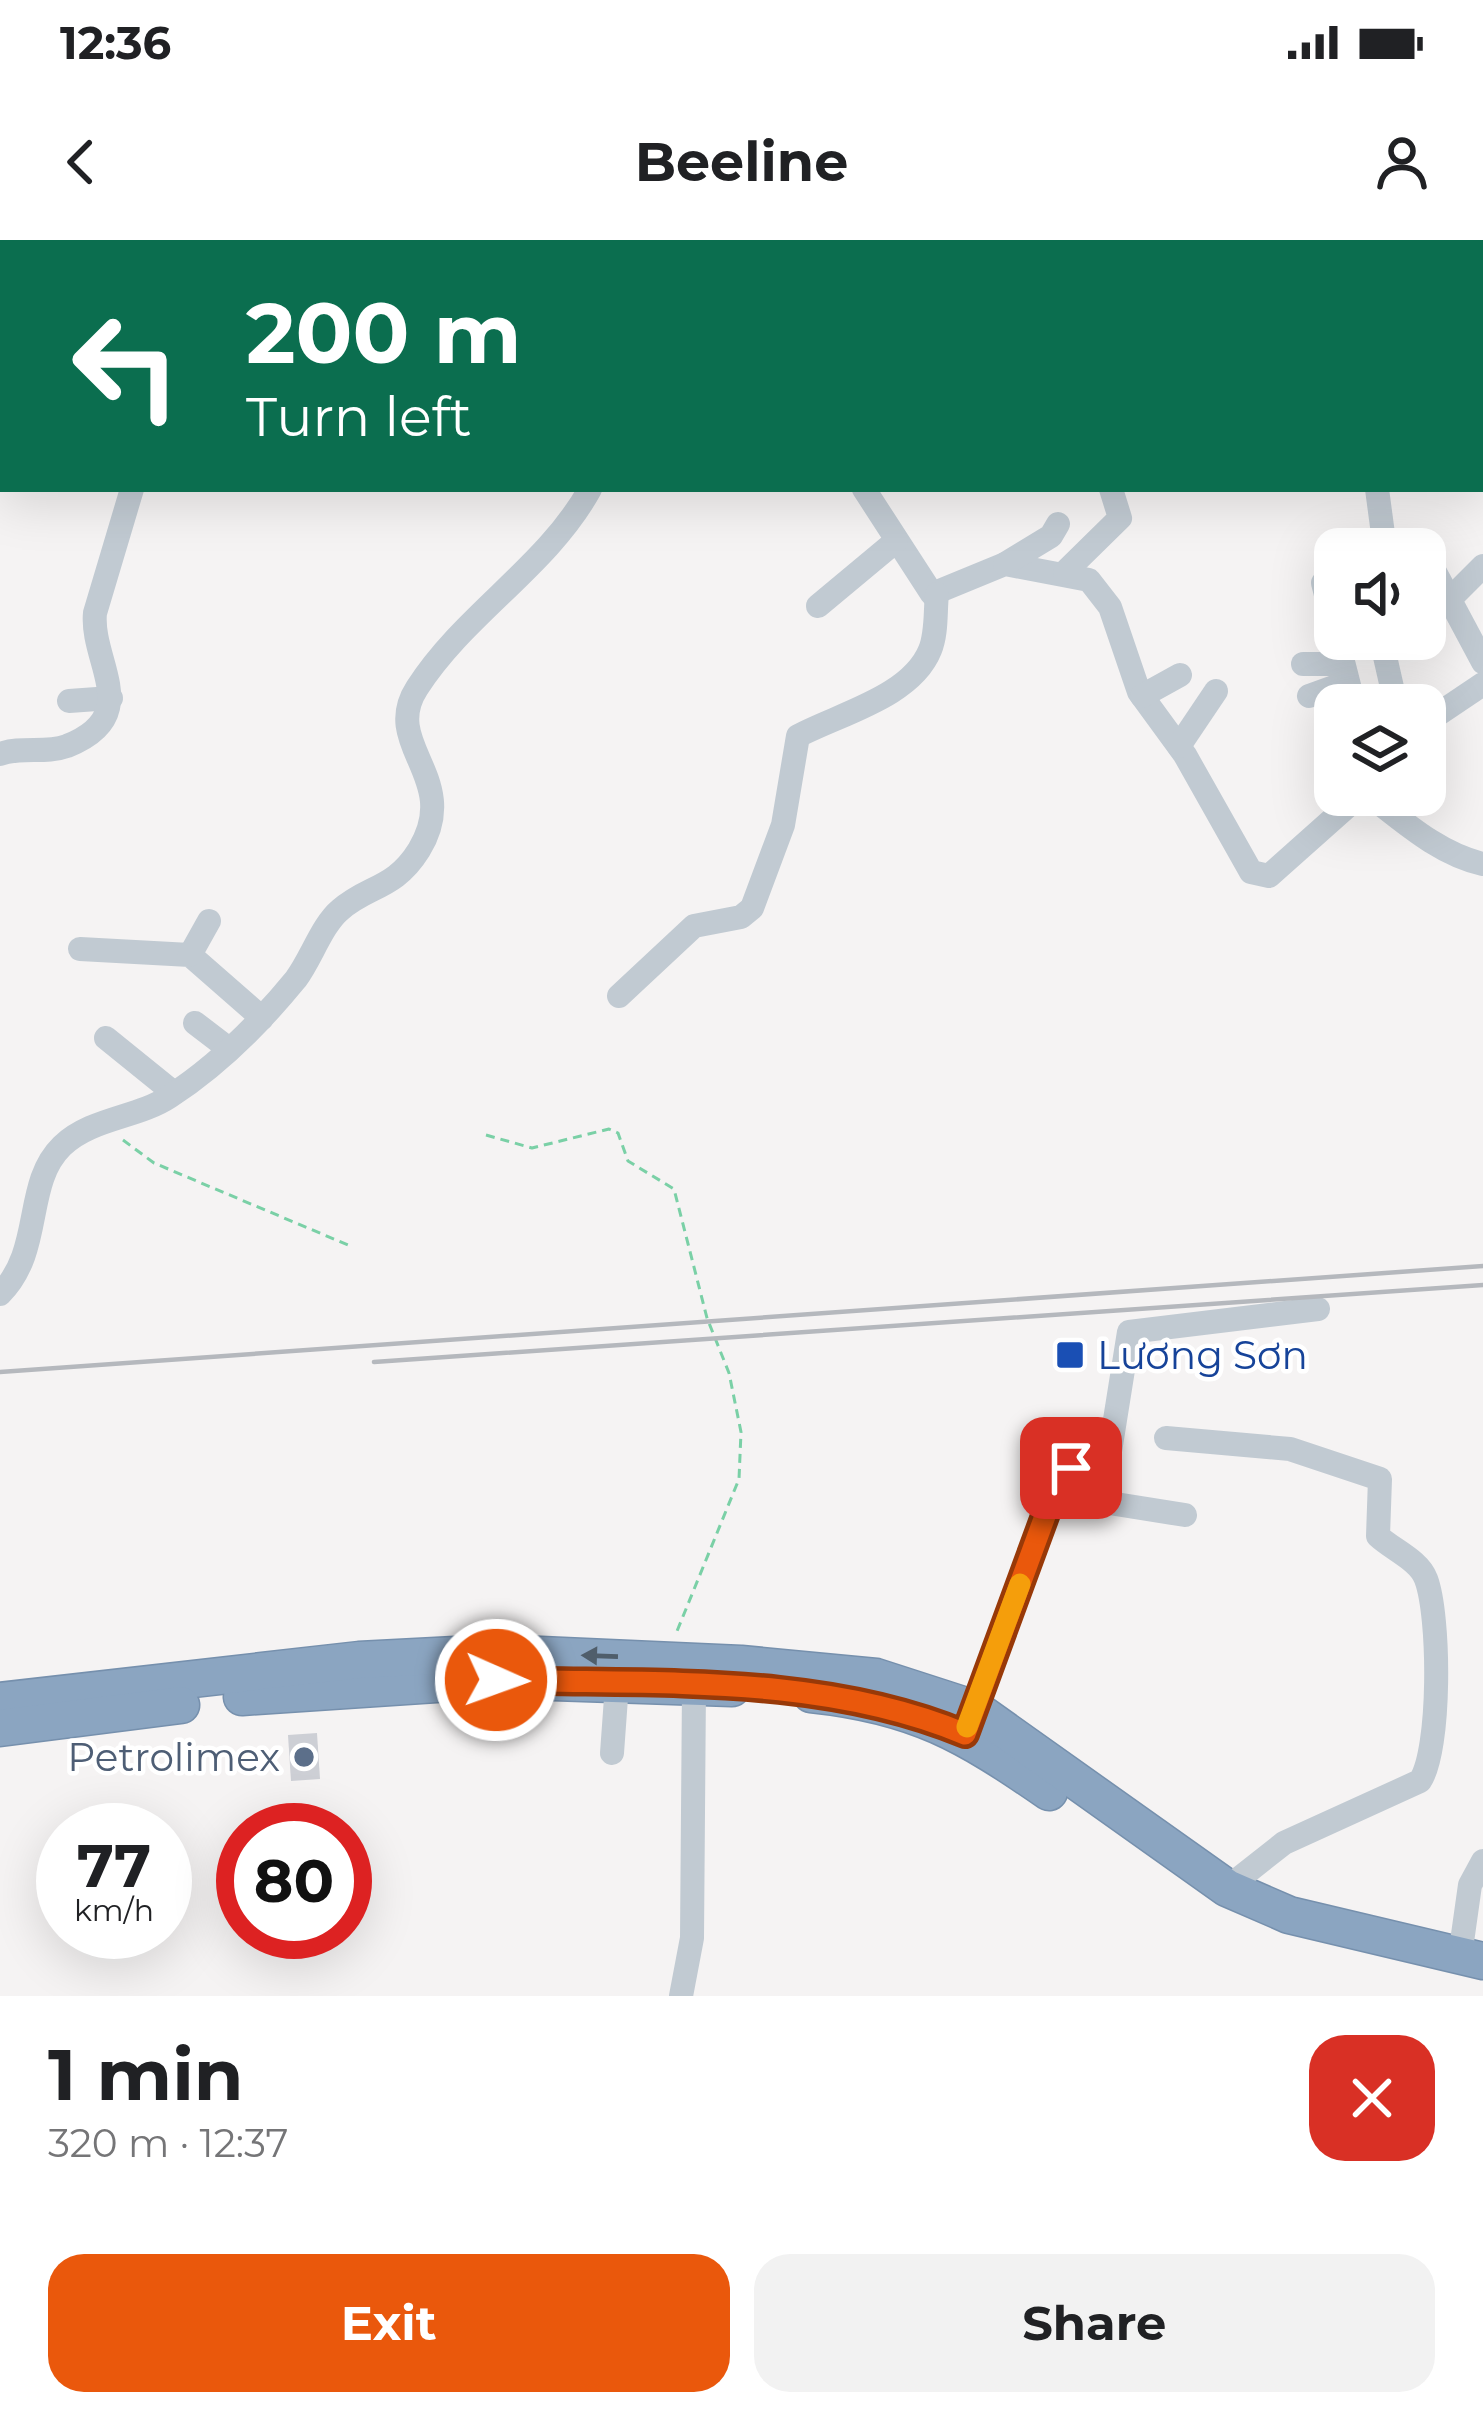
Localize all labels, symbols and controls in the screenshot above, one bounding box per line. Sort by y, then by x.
text: 12:36 [60,15,171,70]
icon: back [48,129,114,195]
text: Beeline [635,129,848,195]
icon: person [1369,129,1435,195]
text: 200 m [246,282,522,384]
icon: left [48,288,204,444]
text: Turn left [246,384,472,450]
map controls [1314,528,1446,816]
button: sound [1314,528,1446,660]
button: layers [1314,684,1446,816]
place label: Lương Sơn [1097,1331,1308,1379]
marker: Lương Sơn [1054,1339,1086,1371]
pin [1020,1417,1122,1519]
icon: arrive [1038,1435,1104,1501]
position arrow [433,1617,559,1743]
one-way arrow [580,1646,618,1665]
place label: Petrolimex [67,1733,280,1781]
marker: Petrolimex [291,1744,317,1770]
speed limit sign: 80 [216,1803,372,1959]
text: 77 [77,1829,151,1902]
text: km/h [74,1892,154,1929]
text: 1 min [48,2030,244,2118]
button: close [1309,2035,1435,2161]
text: 320 m · 12:37 [48,2119,289,2167]
button: Exit [48,2254,730,2392]
button: Share [754,2254,1435,2392]

